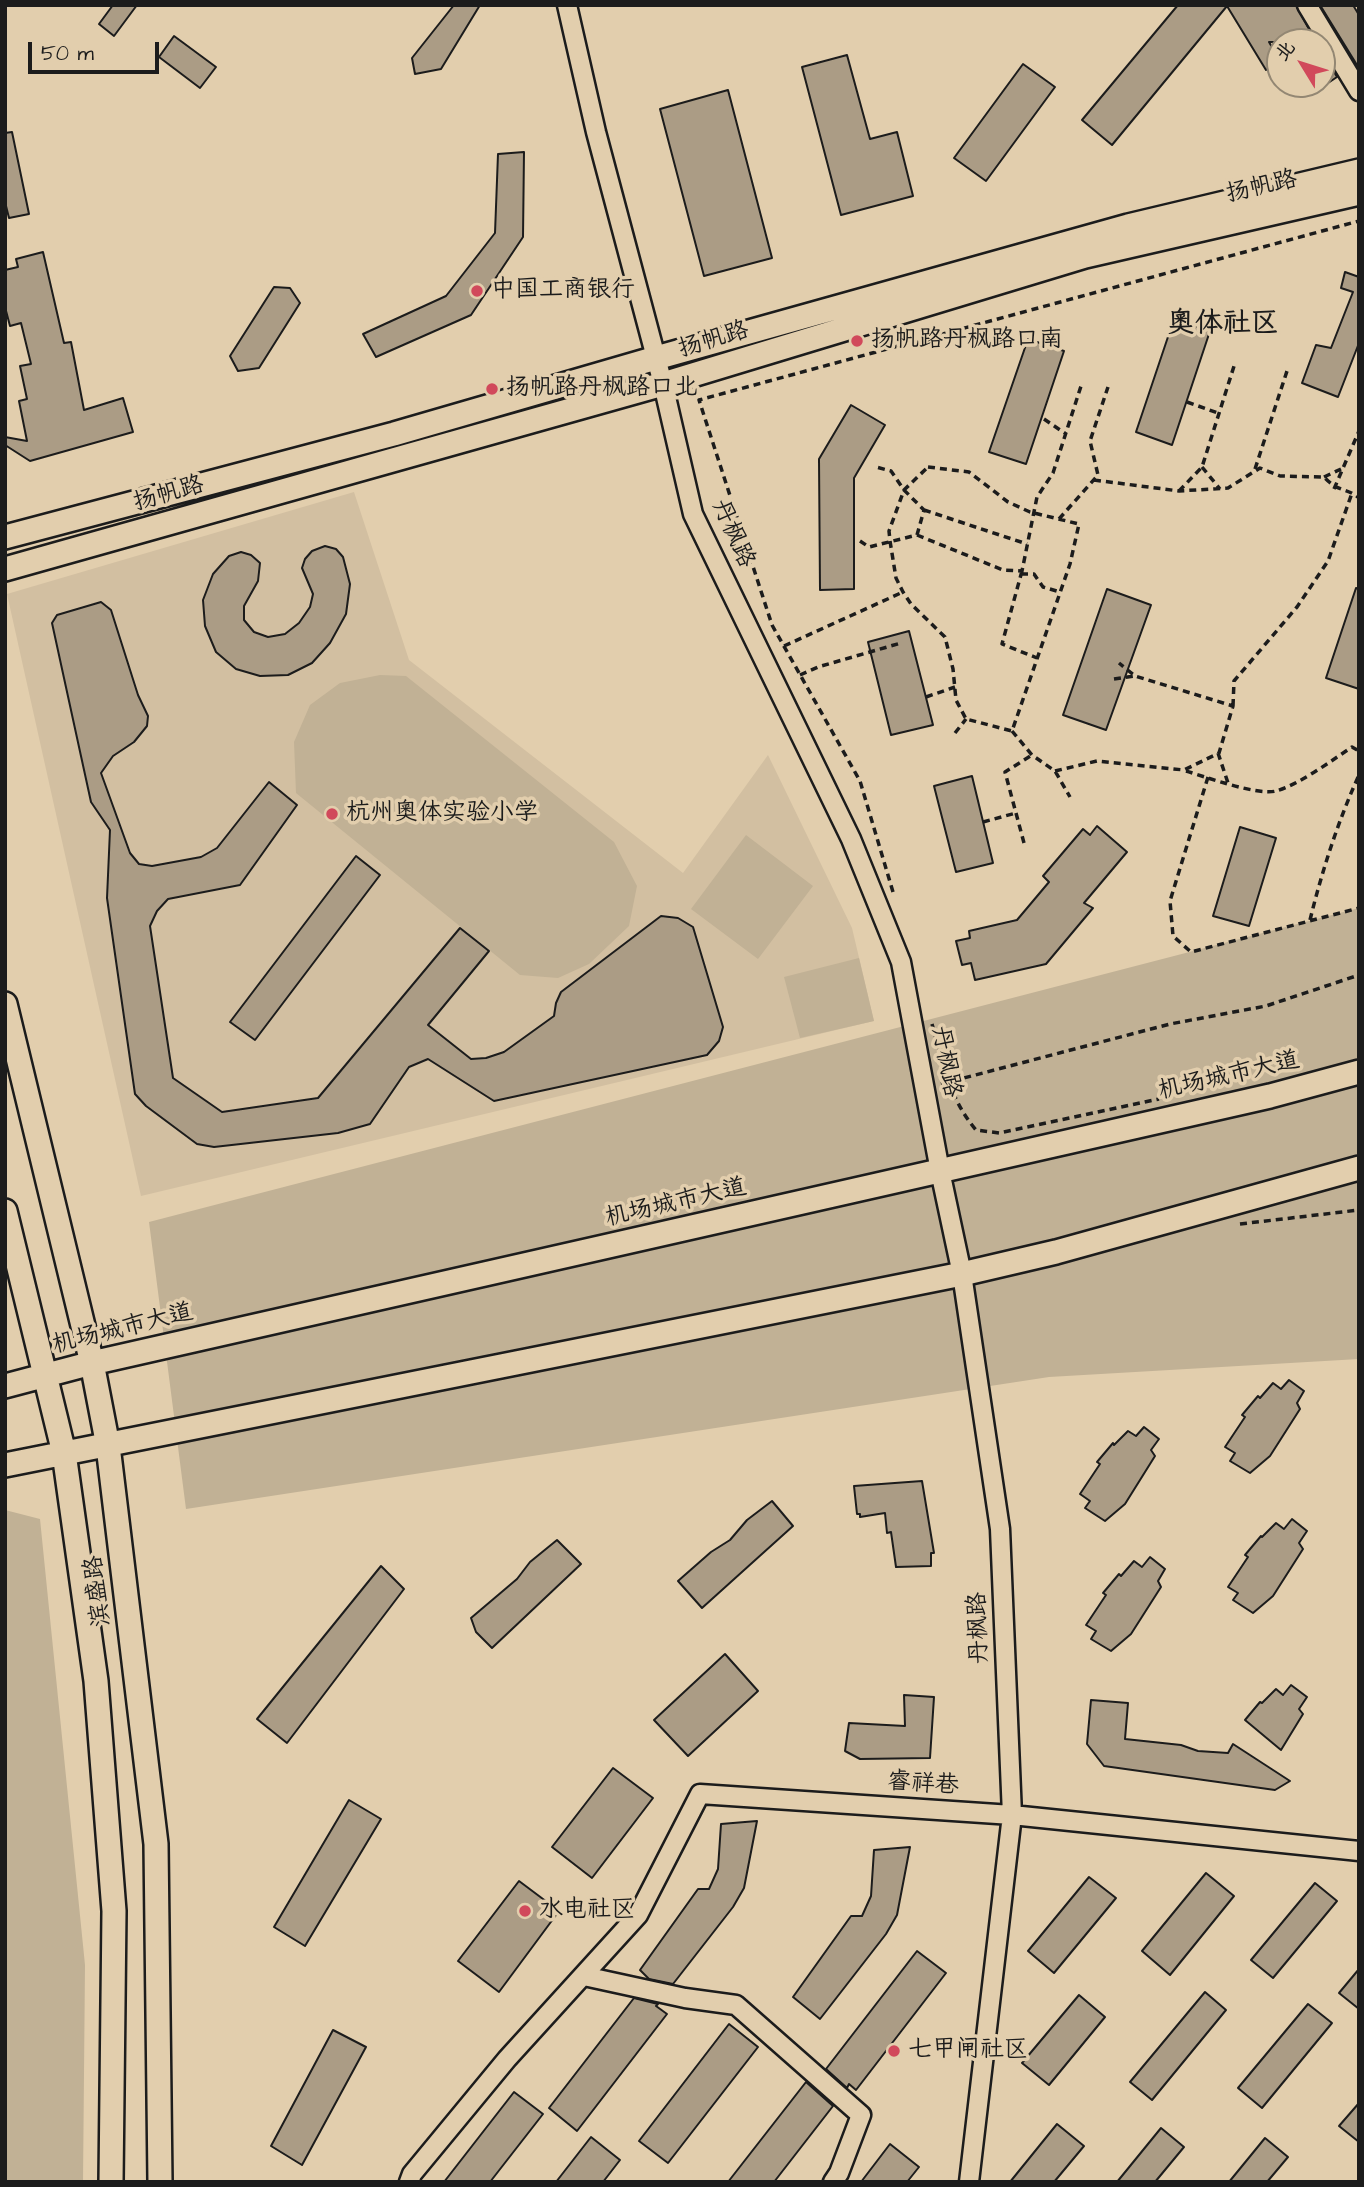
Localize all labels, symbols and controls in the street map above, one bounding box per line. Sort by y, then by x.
scale bar [32,28,163,72]
north arrow [1266,28,1336,98]
text: 北 [1269,35,1302,67]
text: 50 m [41,39,94,68]
street label: 扬帆路 [1224,166,1300,210]
place label: 中国工商银行 [491,277,635,305]
marker: 中国工商银行 [469,283,485,299]
district label: 奥体社区 [1167,308,1279,342]
street label: 扬帆路 [675,317,753,365]
place label: 扬帆路丹枫路口南 [871,327,1063,355]
marker: 扬帆路丹枫路口南 [849,333,865,349]
place label: 扬帆路丹枫路口北 [506,375,698,403]
marker: 扬帆路丹枫路口北 [484,381,500,397]
street label: 扬帆路 [130,471,208,519]
street label: 丹枫路 [704,495,760,573]
place label: 杭州奥体实验小学 [346,800,538,828]
marker: 杭州奥体实验小学 [324,806,340,822]
street label: 丹枫路 [924,1024,966,1100]
street label: 机场城市大道 [1156,1047,1302,1107]
street label: 机场城市大道 [603,1174,749,1234]
street label: 机场城市大道 [50,1299,196,1361]
street label: 滨盛路 [80,1554,118,1628]
street label: 丹枫路 [964,1592,996,1664]
street label: 睿祥巷 [886,1768,960,1802]
place label: 水电社区 [539,1897,635,1925]
marker: 水电社区 [517,1903,533,1919]
place label: 七甲闸社区 [908,2037,1028,2065]
marker: 七甲闸社区 [886,2043,902,2059]

